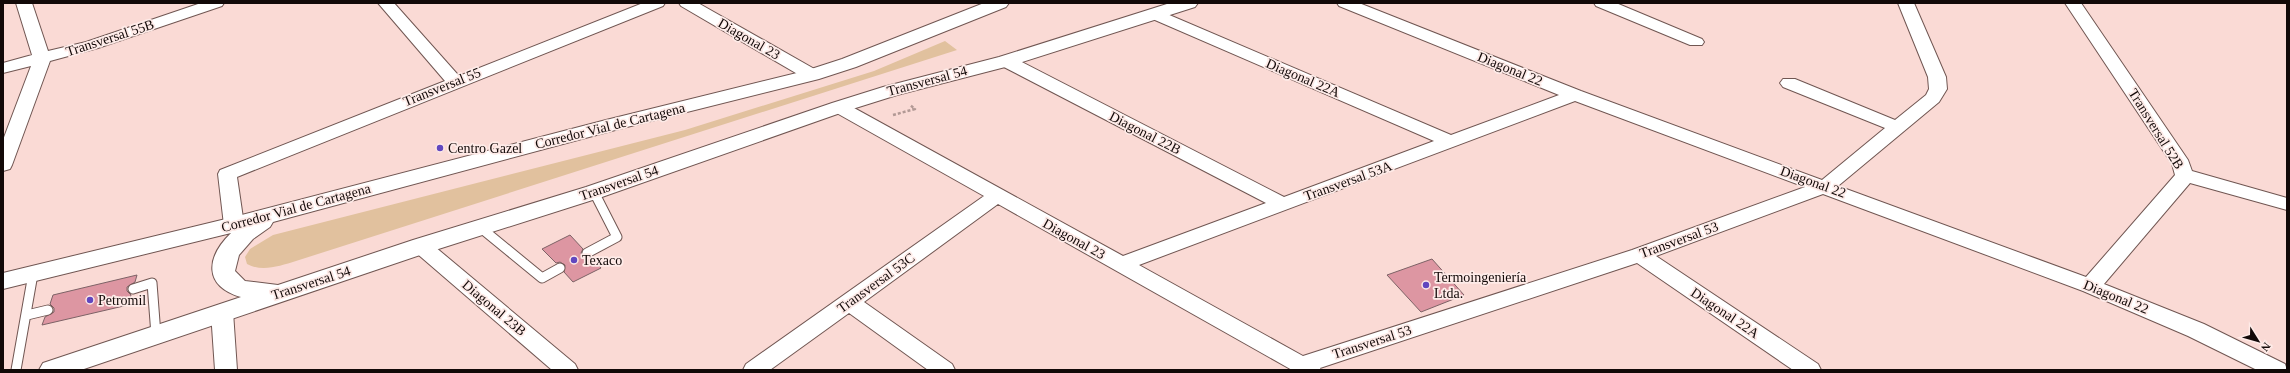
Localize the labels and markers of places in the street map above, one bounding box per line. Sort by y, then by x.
place label: Centro Gazel [448,141,522,156]
marker: Centro Gazel [435,143,445,153]
place label: Texaco [582,253,622,268]
marker: Texaco [569,255,579,265]
place label: Termoingeniería Ltda. [1434,270,1527,301]
marker: Termoingeniería Ltda. [1421,280,1431,290]
place label: Petromil [98,293,146,308]
marker: Petromil [85,295,95,305]

